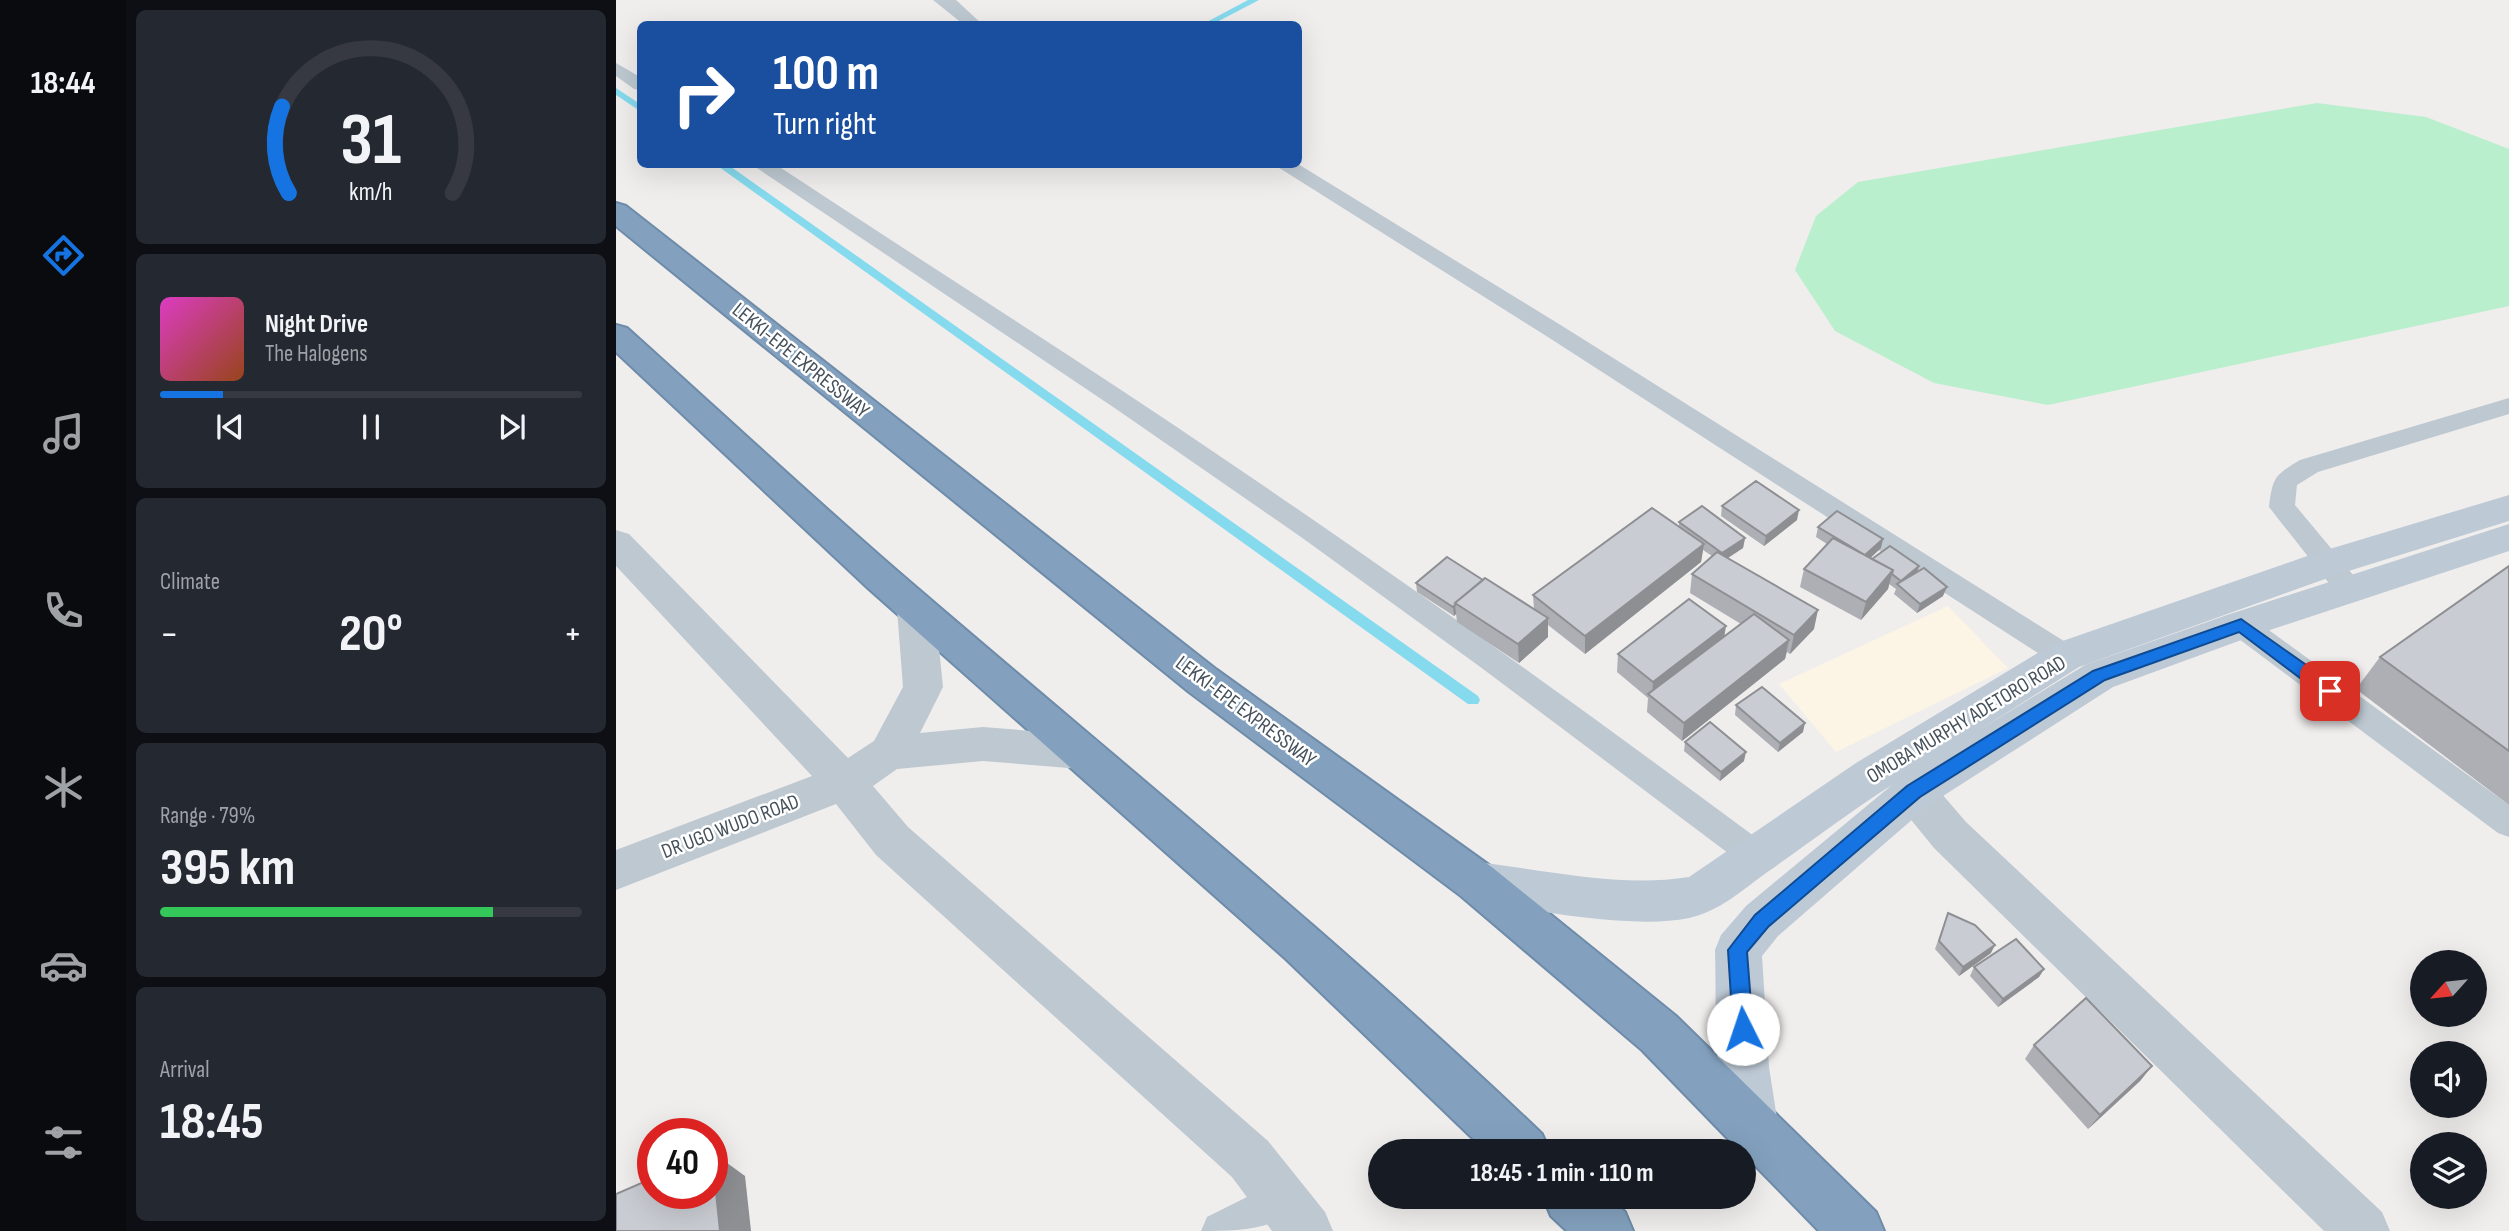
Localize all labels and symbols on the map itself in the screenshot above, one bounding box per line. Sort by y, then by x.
street label: LEKKI-EPE EXPRESSWAY [727,297,874,423]
street label: OMOBA MURPHY ADETORO ROAD [1862,650,2070,789]
street label: LEKKI-EPE EXPRESSWAY [1171,651,1321,772]
pin [2300,661,2360,721]
street label: DR UGO WUDO ROAD [658,789,802,864]
north arrow [2410,950,2487,1027]
position arrow [1706,992,1780,1066]
speed limit sign: 40 [637,1118,728,1209]

